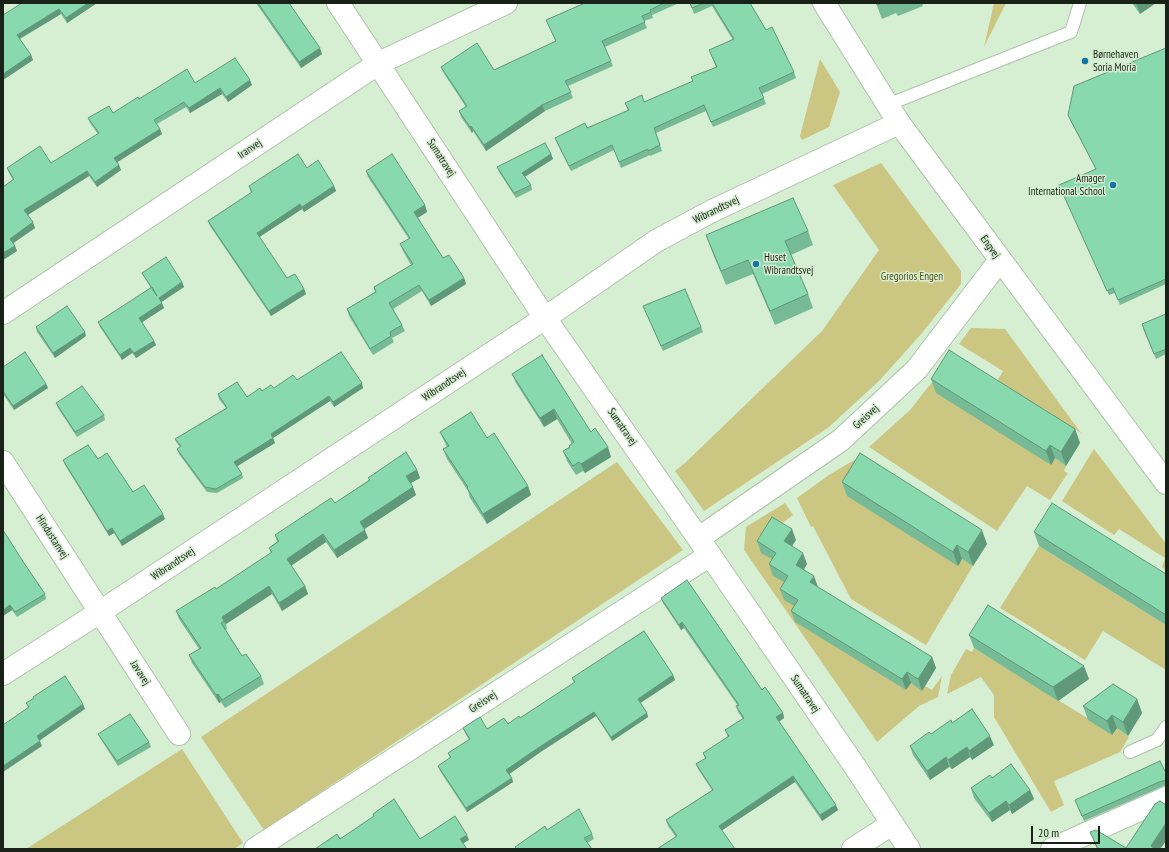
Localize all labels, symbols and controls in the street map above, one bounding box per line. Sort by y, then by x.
place label: Børnehaven Soria Moria [1093,48,1138,74]
marker: Børnehaven Soria Moria [1080,56,1090,66]
street label: Iranvej [236,136,264,162]
street label: Sumatravej [424,137,458,179]
place label: Amager International School [1028,172,1105,198]
marker: Amager International School [1108,180,1118,190]
street label: Wibrandtsvej [691,193,741,227]
street label: Engvej [977,233,1003,261]
place label: Huset Wibrandtsvej [764,251,813,277]
marker: Huset Wibrandtsvej [751,259,761,269]
park label: Gregorios Engen [881,270,943,284]
street label: Wibrandtsvej [420,366,468,404]
street label: Greisvej [850,402,882,432]
street label: Sumatravej [604,406,640,448]
street label: Hindustanvej [33,513,71,561]
street label: Wibrandtsvej [149,545,197,583]
street label: Javavej [127,658,153,688]
street label: Sumatravej [788,673,822,715]
street label: Greisvej [467,688,499,716]
scale bar [1033,818,1102,844]
text: 20 m [1038,825,1059,840]

